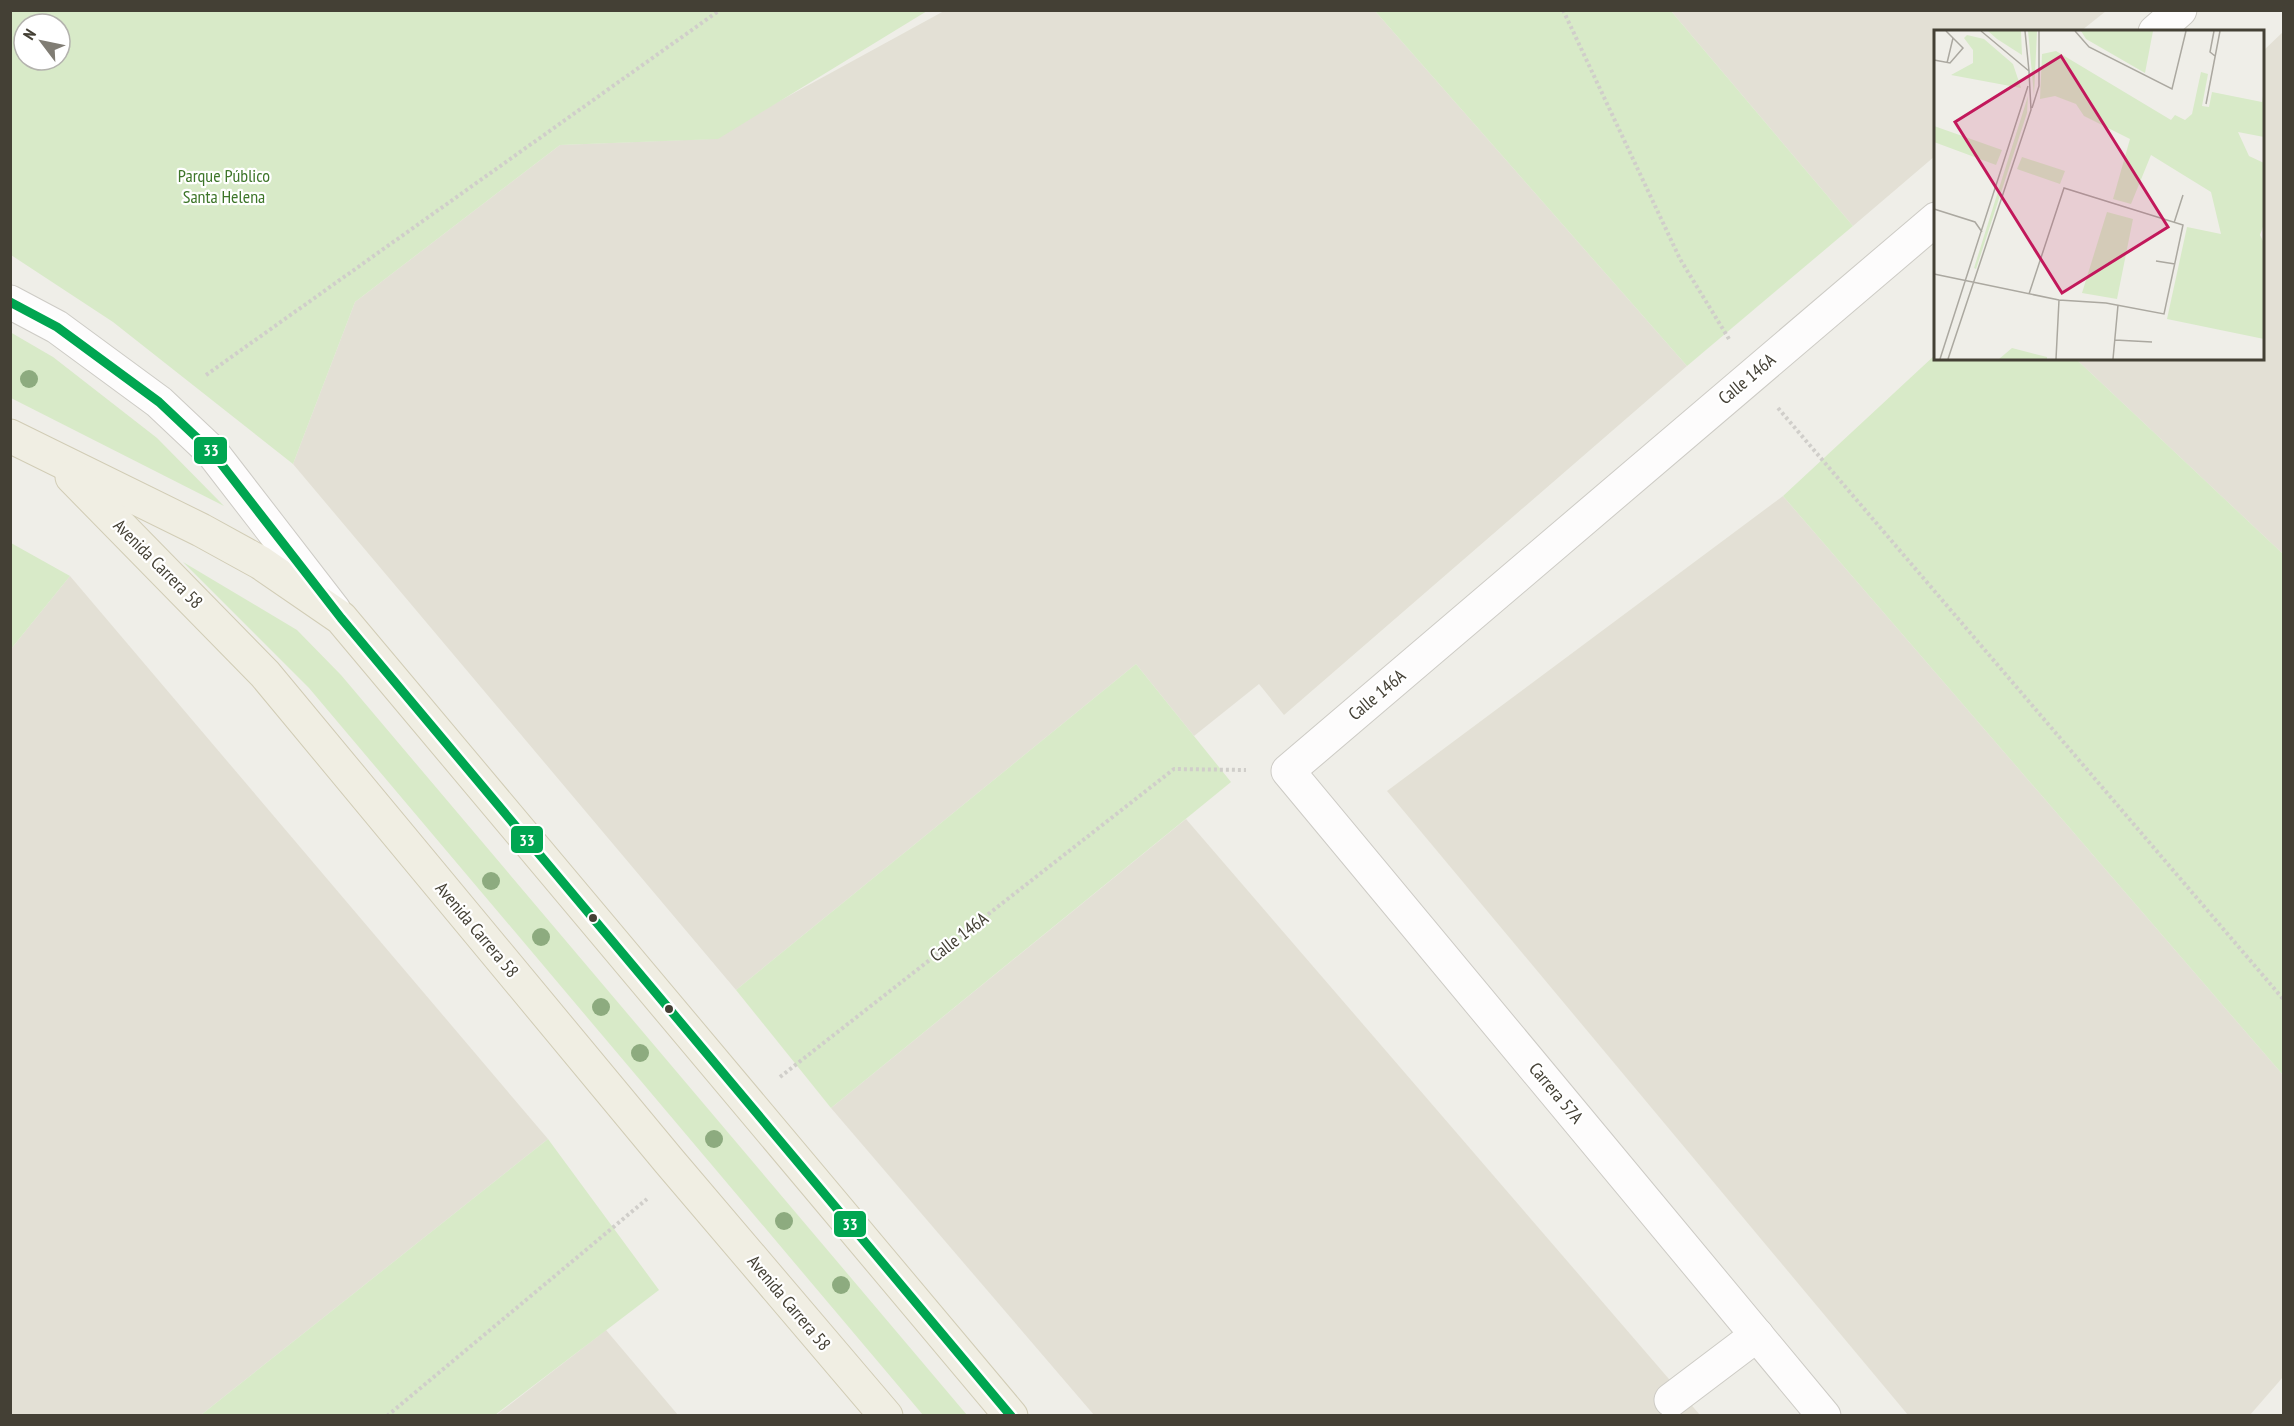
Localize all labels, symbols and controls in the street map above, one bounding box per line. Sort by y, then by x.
north arrow [12,12,72,72]
text: N [19,25,40,43]
inset map [1934,30,2264,360]
park label: Parque Público Santa Helena [178,164,270,208]
street label: Calle 146A [1713,348,1780,409]
line badge: 33 [193,436,228,465]
text: 33 [203,440,219,460]
street label: Avenida Carrera 58 [109,514,208,613]
street label: Calle 146A [1343,664,1410,725]
line badge: 33 [510,825,544,854]
text: 33 [519,830,535,850]
street label: Avenida Carrera 58 [431,877,524,982]
street label: Calle 146A [925,906,993,966]
unlabelled marker [587,912,599,924]
unlabelled marker [663,1003,675,1015]
street label: Carrera 57A [1524,1057,1589,1128]
line badge: 33 [833,1210,867,1238]
text: 33 [842,1214,858,1234]
street label: Avenida Carrera 58 [743,1250,836,1355]

